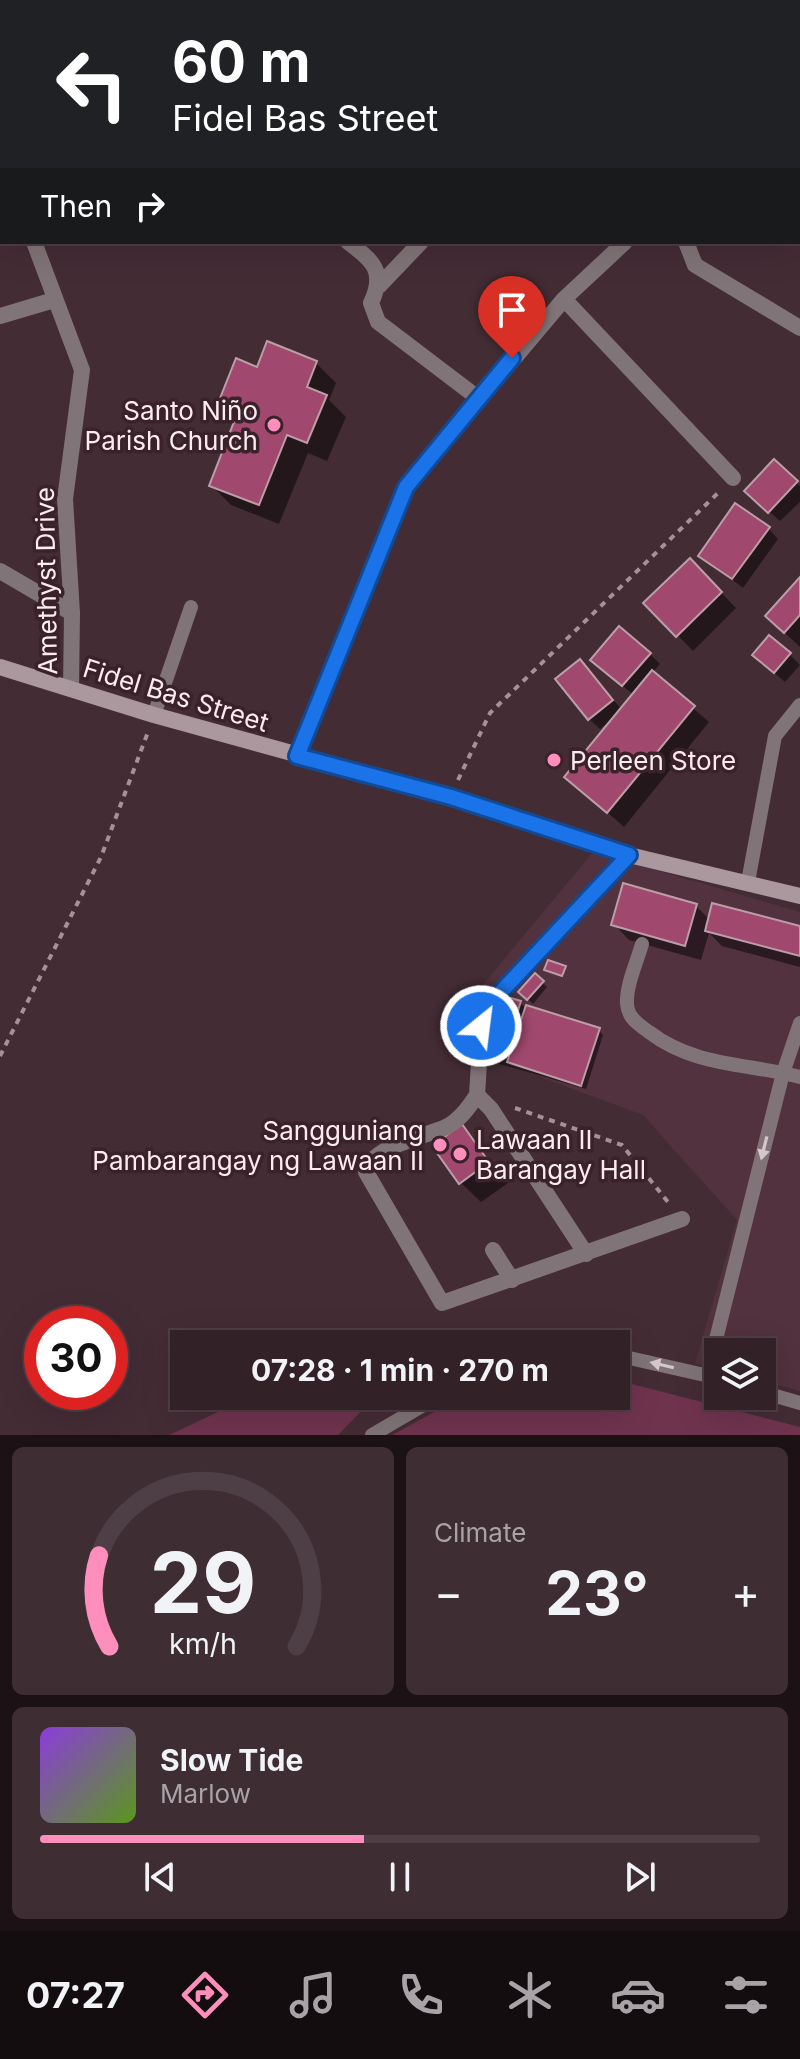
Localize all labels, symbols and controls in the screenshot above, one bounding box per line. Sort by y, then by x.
text: 60 m [172,28,311,96]
icon: left [40,32,144,136]
text: Fidel Bas Street [172,96,438,140]
icon: right [128,184,172,228]
text: Then [40,188,112,224]
pin [478,276,546,358]
icon: arrive [490,288,534,332]
place label: Santo Niño Parish Church [85,395,258,456]
marker: Santo Niño Parish Church [265,416,283,434]
street label: Amethyst Drive [29,487,63,675]
street label: Fidel Bas Street [79,652,273,738]
place label: Perleen Store [570,745,736,776]
marker: Perleen Store [545,751,563,769]
position arrow [439,984,523,1068]
place label: Sangguniang Pambarangay ng Lawaan Ⅱ [92,1115,424,1176]
place label: Lawaan II Barangay Hall [476,1124,646,1185]
marker: Sangguniang Pambarangay ng Lawaan Ⅱ [431,1136,449,1154]
one-way arrow [758,1136,770,1161]
marker: Lawaan II Barangay Hall [451,1145,469,1163]
speed limit sign: 30 [24,1306,128,1410]
map controls [704,1338,776,1410]
button: layers [704,1338,776,1410]
text: 07:28 · 1 min · 270 m [251,1352,549,1388]
one-way arrow [649,1358,674,1371]
text: Climate [434,1517,526,1548]
text: 29 [150,1532,256,1633]
text: 23° [545,1557,649,1629]
text: − [434,1566,463,1620]
text: + [731,1566,760,1620]
text: km/h [169,1626,237,1661]
text: Slow Tide [160,1742,303,1778]
text: Marlow [160,1778,251,1809]
icon: previous [138,1855,182,1899]
icon: pause [378,1855,422,1899]
icon: next [618,1855,662,1899]
icon: directions [177,1967,233,2023]
icon: music [285,1967,341,2023]
icon: phone [393,1967,449,2023]
icon: climate [502,1967,558,2023]
icon: car [610,1967,666,2023]
icon: filters [718,1967,774,2023]
text: 07:27 [26,1973,125,2017]

